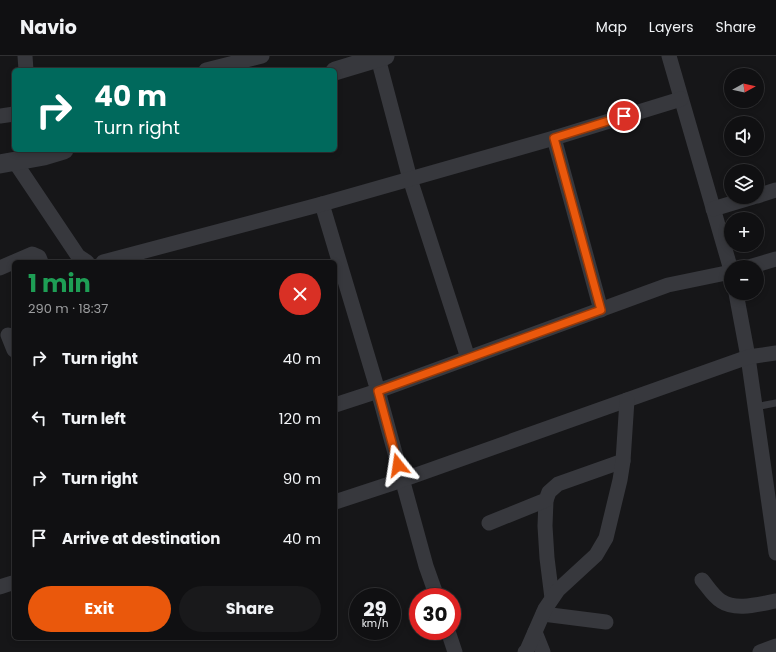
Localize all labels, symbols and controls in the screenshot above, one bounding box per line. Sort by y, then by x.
text: Navio [20,14,77,41]
text: Map [596,17,627,37]
text: Layers [649,17,693,37]
text: Share [715,17,756,37]
north arrow [724,68,764,108]
map controls [724,68,764,300]
text: 40 m [94,77,167,116]
icon: right [28,84,80,136]
pin [607,99,641,133]
icon: arrive [613,105,635,127]
text: Turn right [94,115,180,140]
button: sound [724,116,764,156]
button: layers [724,164,764,204]
button: + [724,212,764,252]
button: − [724,260,764,300]
text: 1 min [28,267,91,300]
button: close [279,273,321,315]
text: 290 m · 18:37 [28,299,108,318]
icon: right [28,347,50,369]
text: Turn right [62,348,138,369]
text: 40 m [283,348,321,369]
icon: left [28,407,50,429]
text: Turn left [62,408,126,429]
text: 120 m [279,408,321,429]
position arrow [377,444,419,486]
icon: right [28,467,50,489]
text: Turn right [62,468,138,489]
text: 90 m [283,468,321,489]
icon: arrive [28,527,50,549]
text: Arrive at destination [62,528,220,549]
text: 40 m [283,528,321,549]
button: Exit [28,586,171,632]
button: Share [179,586,321,632]
speed limit sign: 30 [409,588,461,640]
text: 29 [363,595,387,623]
text: km/h [362,616,388,631]

